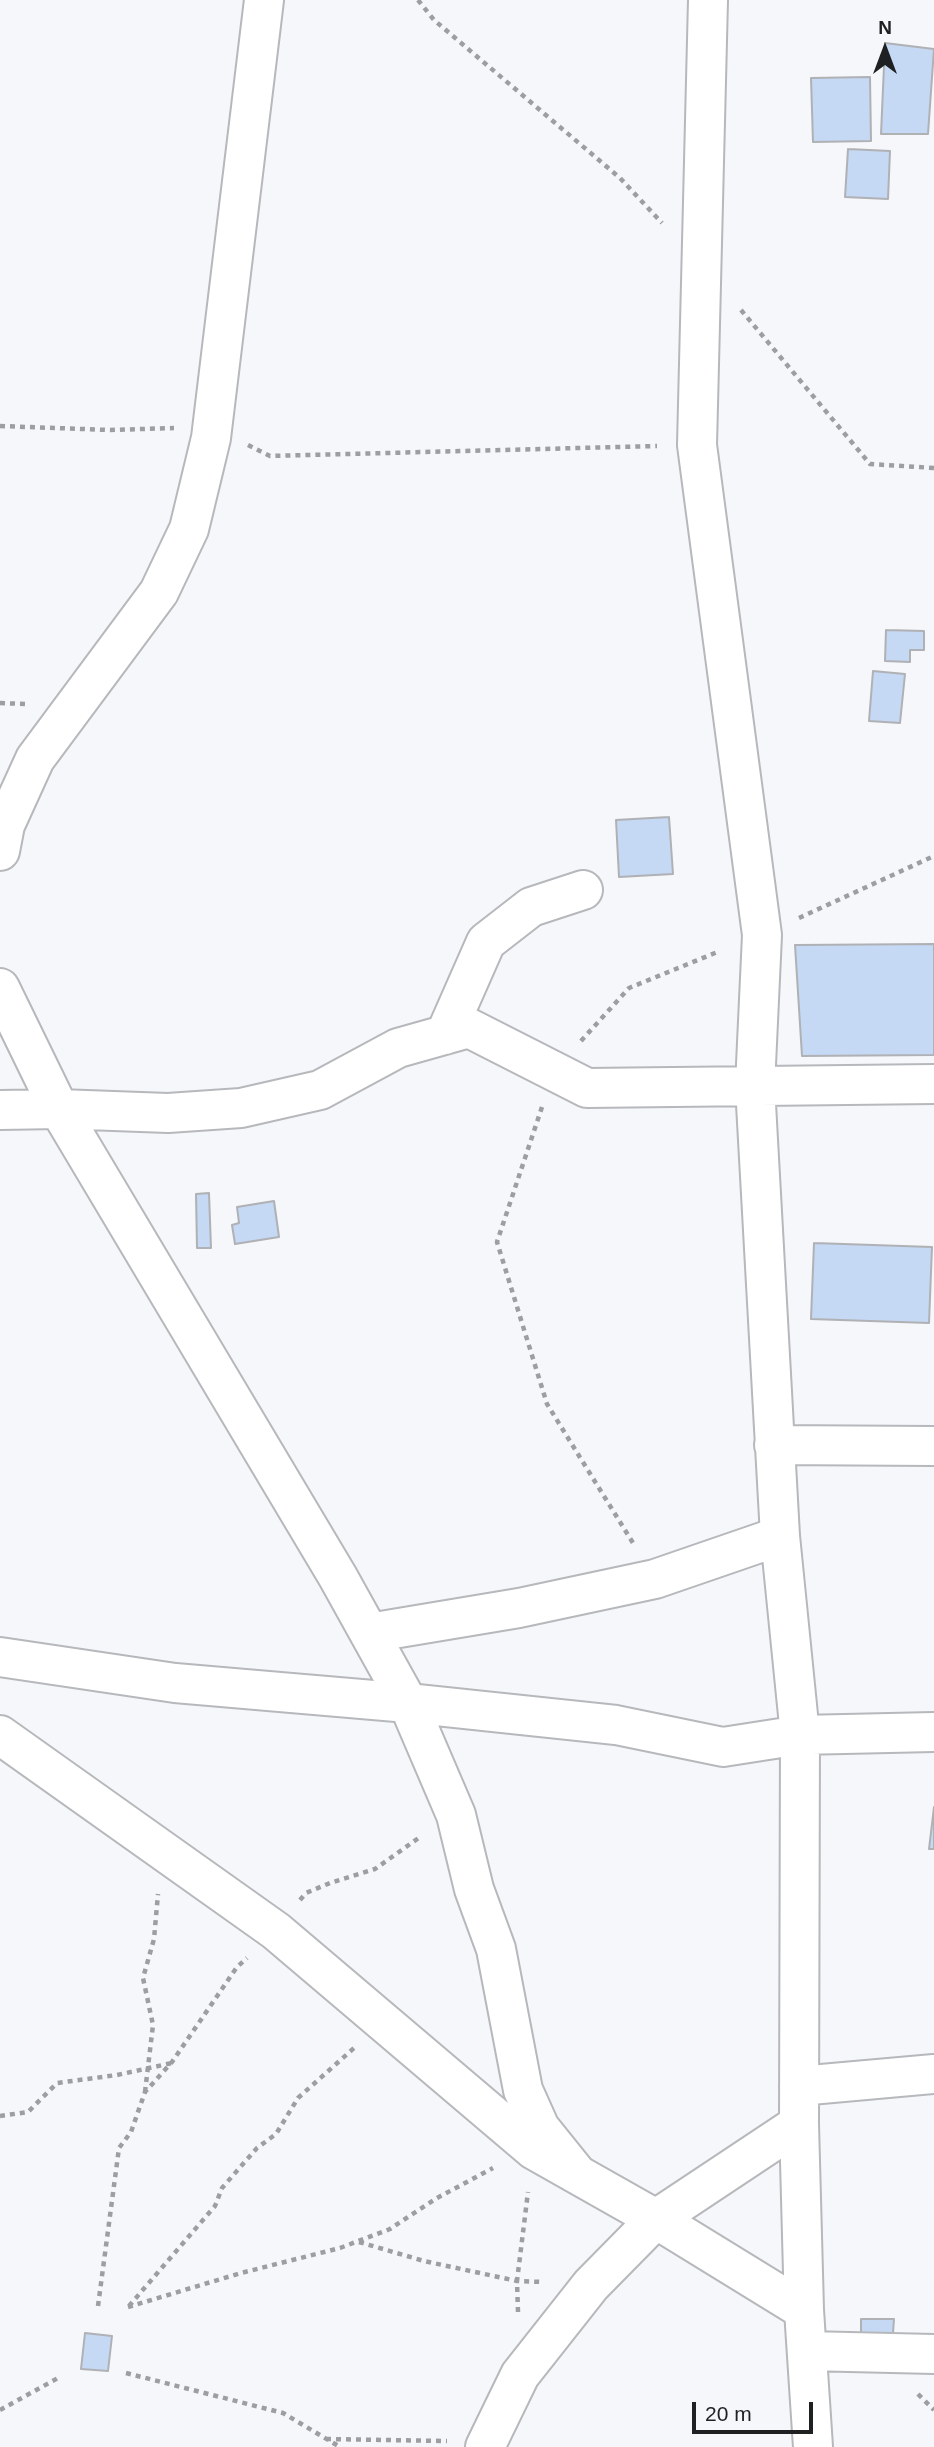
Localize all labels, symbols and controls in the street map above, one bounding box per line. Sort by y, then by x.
north arrow [850,14,920,84]
text: N [878,17,892,38]
scale bar [696,2388,817,2432]
text: 20 m [705,2402,752,2425]

